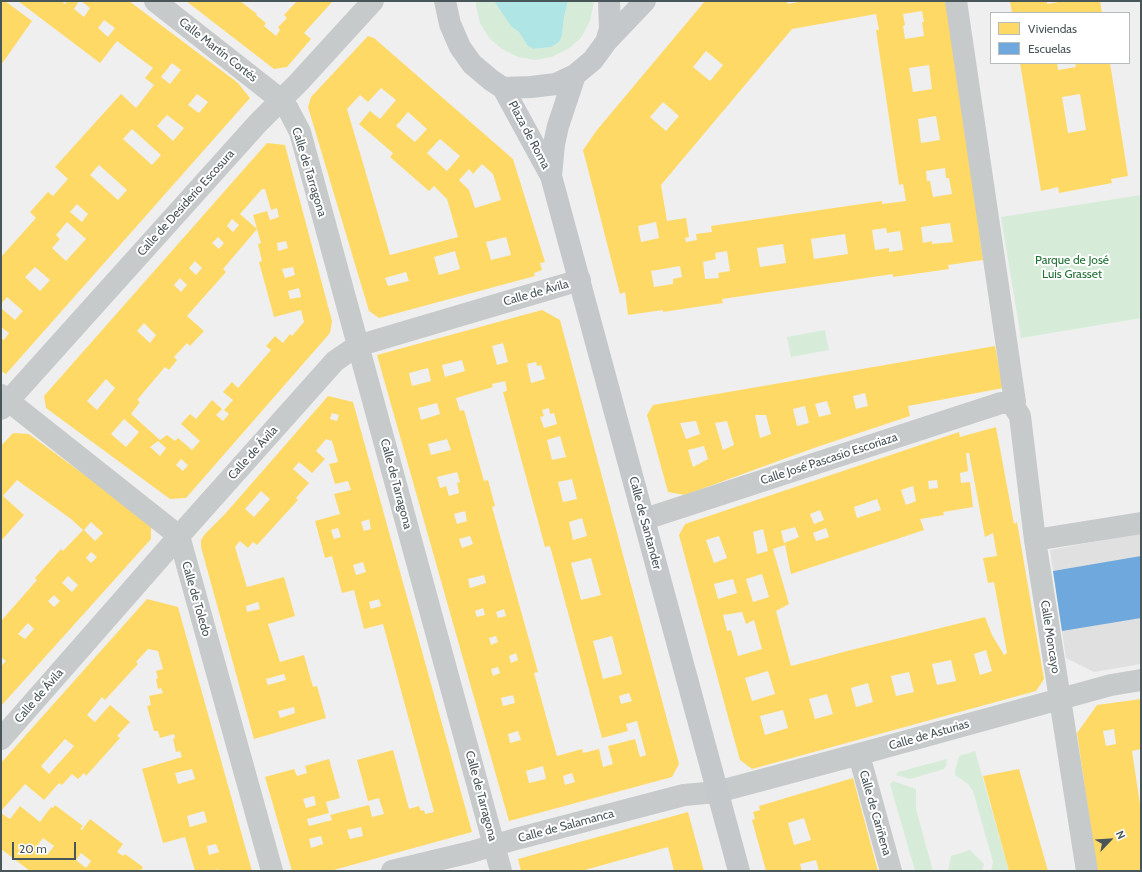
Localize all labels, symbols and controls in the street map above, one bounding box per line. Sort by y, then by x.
legend [990,12,1130,64]
street label: Calle Martín Cortés [176,15,260,85]
text: Viviendas [1028,21,1077,36]
text: Escuelas [1028,41,1071,56]
street label: Plaza de Roma [505,99,553,171]
street label: Calle de Tarragona [289,126,329,218]
street label: Calle de Desiderio Escosura [134,147,238,259]
park label: Parque de José Luis Grasset [1035,253,1109,281]
street label: Calle de Ávila [502,277,570,309]
street label: Calle de Ávila [225,423,281,483]
street label: Calle José Pascasio Escoriaza [759,430,899,488]
street label: Calle de Tarragona [377,437,415,531]
street label: Calle de Santander [626,475,664,571]
street label: Calle de Toledo [178,560,214,638]
street label: Calle Moncayo [1037,599,1063,675]
street label: Calle de Ávila [12,666,66,726]
street label: Calle de Asturias [887,717,971,753]
street label: Calle de Tarragona [462,749,500,843]
street label: Calle de Cariñena [856,769,894,857]
street label: Calle de Salamanca [516,806,616,846]
north arrow [1090,820,1130,860]
text: N [1113,828,1129,841]
scale bar [14,834,78,860]
text: 20 m [19,841,47,856]

